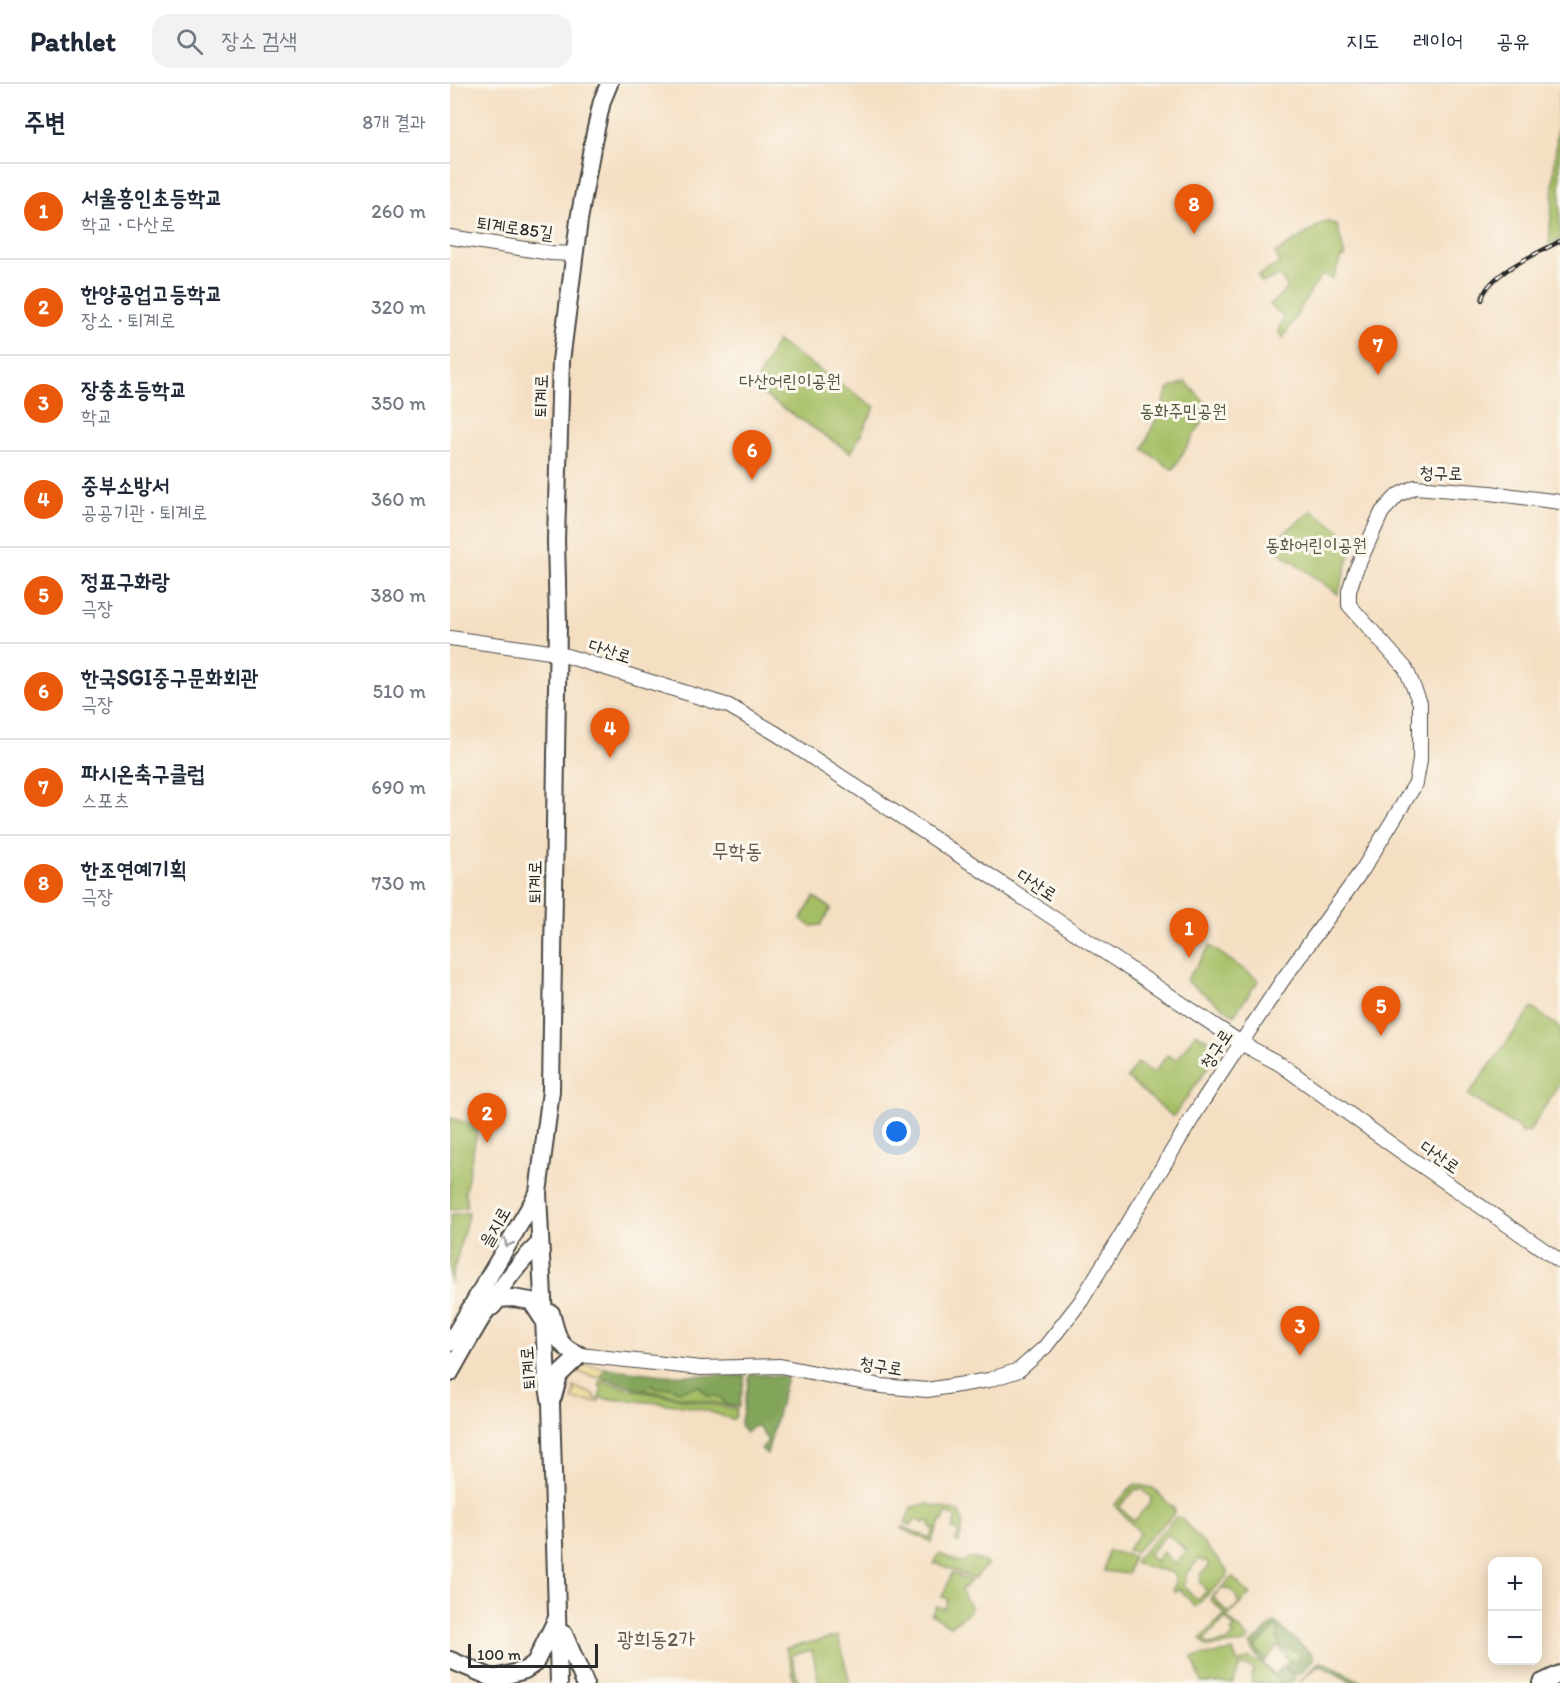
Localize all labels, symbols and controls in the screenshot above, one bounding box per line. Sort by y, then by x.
search box [152,14,572,68]
text: Pathlet [30,24,116,58]
icon: search [173,25,206,58]
text: 장소 검색 [221,27,297,54]
text: 지도 [1346,28,1380,53]
text: 레이어 [1413,28,1463,53]
text: 공유 [1496,28,1530,53]
text: 주변 [24,106,66,138]
text: 8개 결과 [362,110,426,134]
text: 서울흥인초등학교 [81,184,223,211]
pin: 8 [1174,184,1214,234]
text: 1 [39,199,48,223]
text: 260 m [371,199,426,223]
text: 학교 · 다산로 [81,212,175,236]
street label: 퇴계로85길 [475,212,555,244]
text: 한양공업고등학교 [81,280,223,307]
text: 2 [38,295,49,319]
text: 320 m [371,295,426,319]
text: 장소 · 퇴계로 [81,308,175,332]
pin: 7 [1358,326,1398,375]
park label: 다산어린이공원 [739,370,841,392]
street label: 퇴계로 [530,374,552,418]
text: 장충초등학교 [81,376,187,403]
text: 3 [38,391,49,415]
text: 350 m [371,391,426,415]
park label: 동화주민공원 [1140,400,1226,422]
text: 학교 [81,404,113,428]
pin: 6 [732,430,772,480]
street label: 청구로 [1419,461,1463,485]
text: 중부소방서 [81,472,170,499]
text: 4 [37,487,50,511]
text: 360 m [371,487,426,511]
text: 공공기관 · 퇴계로 [81,500,207,524]
park label: 동화어린이공원 [1265,534,1367,556]
text: 정표구화랑 [81,568,170,595]
text: 5 [38,583,49,607]
text: 380 m [371,583,426,607]
text: 극장 [81,596,113,620]
street label: 다산로 [586,634,634,668]
text: 한국SGI중구문화회관 [81,664,258,691]
text: 6 [38,679,49,703]
text: 510 m [373,679,426,703]
text: 극장 [81,692,113,716]
pin: 4 [590,708,630,758]
text: 파시온축구클럽 [81,760,205,787]
text: 7 [39,775,48,799]
text: 690 m [371,775,426,799]
text: 스포츠 [81,788,129,812]
district label: 무학동 [712,838,762,863]
text: 한조연예기획 [81,856,187,883]
street label: 퇴계로 [524,860,546,904]
street label: 다산로 [1013,864,1061,906]
text: 8 [38,871,49,895]
text: 730 m [372,871,426,895]
text: 극장 [81,884,113,908]
pin: 1 [1170,908,1208,958]
pin: 5 [1362,986,1400,1036]
street label: 청구로 [1195,1025,1237,1073]
pin: 2 [468,1094,507,1143]
your location [882,1117,911,1146]
street label: 다산로 [1416,1136,1464,1178]
street label: 을지로 [475,1203,515,1251]
one-way arrow [504,1237,515,1247]
pin: 3 [1280,1306,1320,1356]
street label: 퇴계로 [516,1346,540,1390]
street label: 청구로 [858,1352,904,1380]
map controls [1488,1557,1542,1665]
button: + [1488,1557,1542,1611]
button: − [1488,1611,1542,1665]
district label: 광희동2가 [617,1626,695,1651]
scale bar [468,1641,598,1668]
text: 100 m [477,1645,521,1664]

